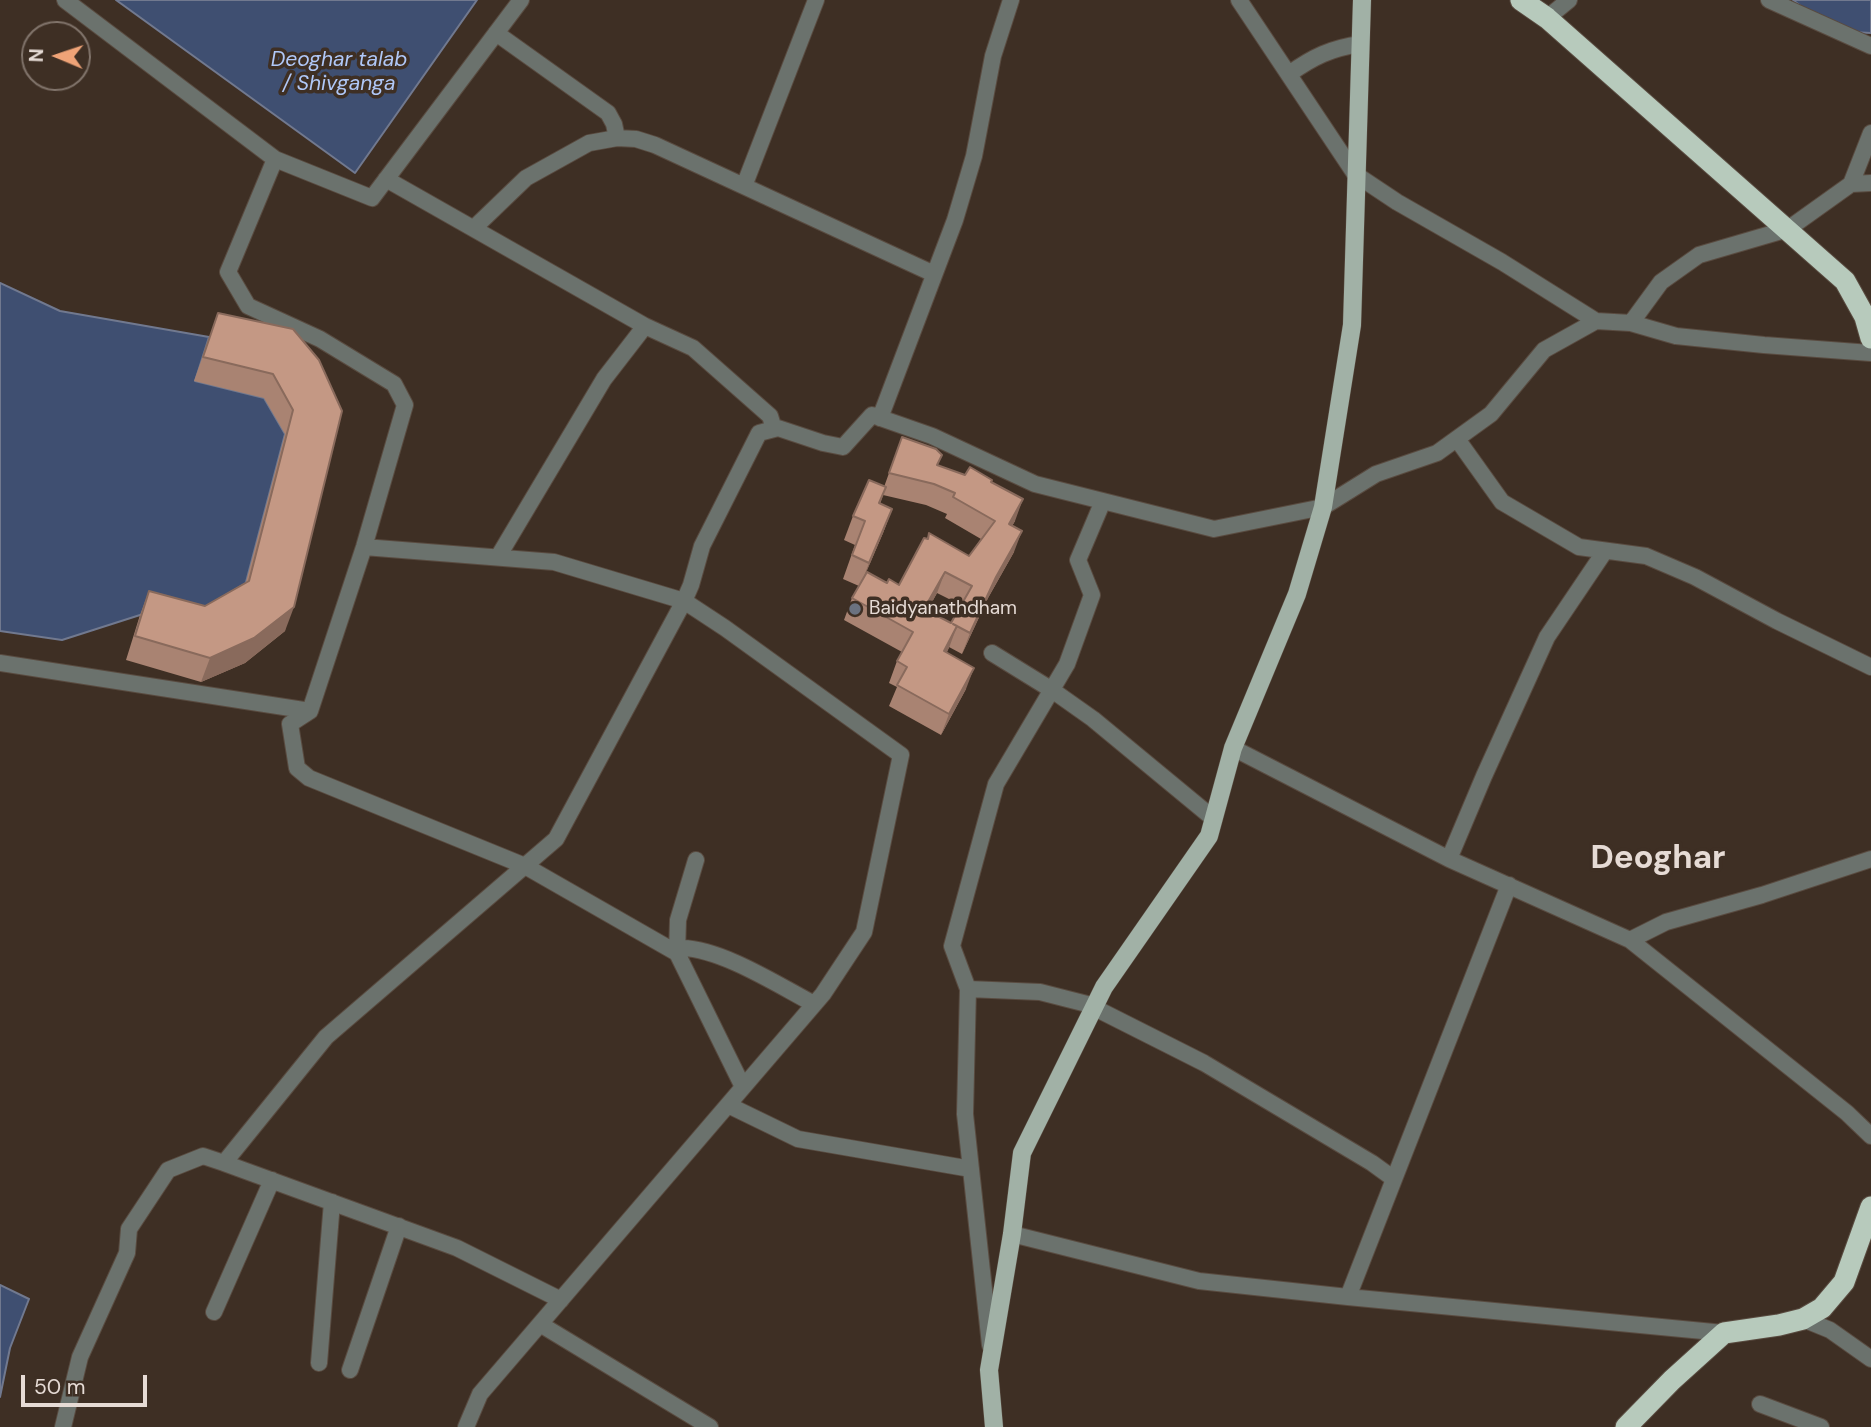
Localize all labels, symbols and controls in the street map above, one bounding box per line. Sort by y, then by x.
north arrow [21,21,91,91]
water label: Deoghar talab / Shivganga [271,47,407,97]
text: N [24,48,49,63]
place label: Baidyanathdham [869,598,1017,620]
marker: Baidyanathdham [847,601,863,617]
district label: Deoghar [1590,839,1726,879]
scale bar [24,1360,150,1404]
text: 50 m [34,1373,85,1401]

